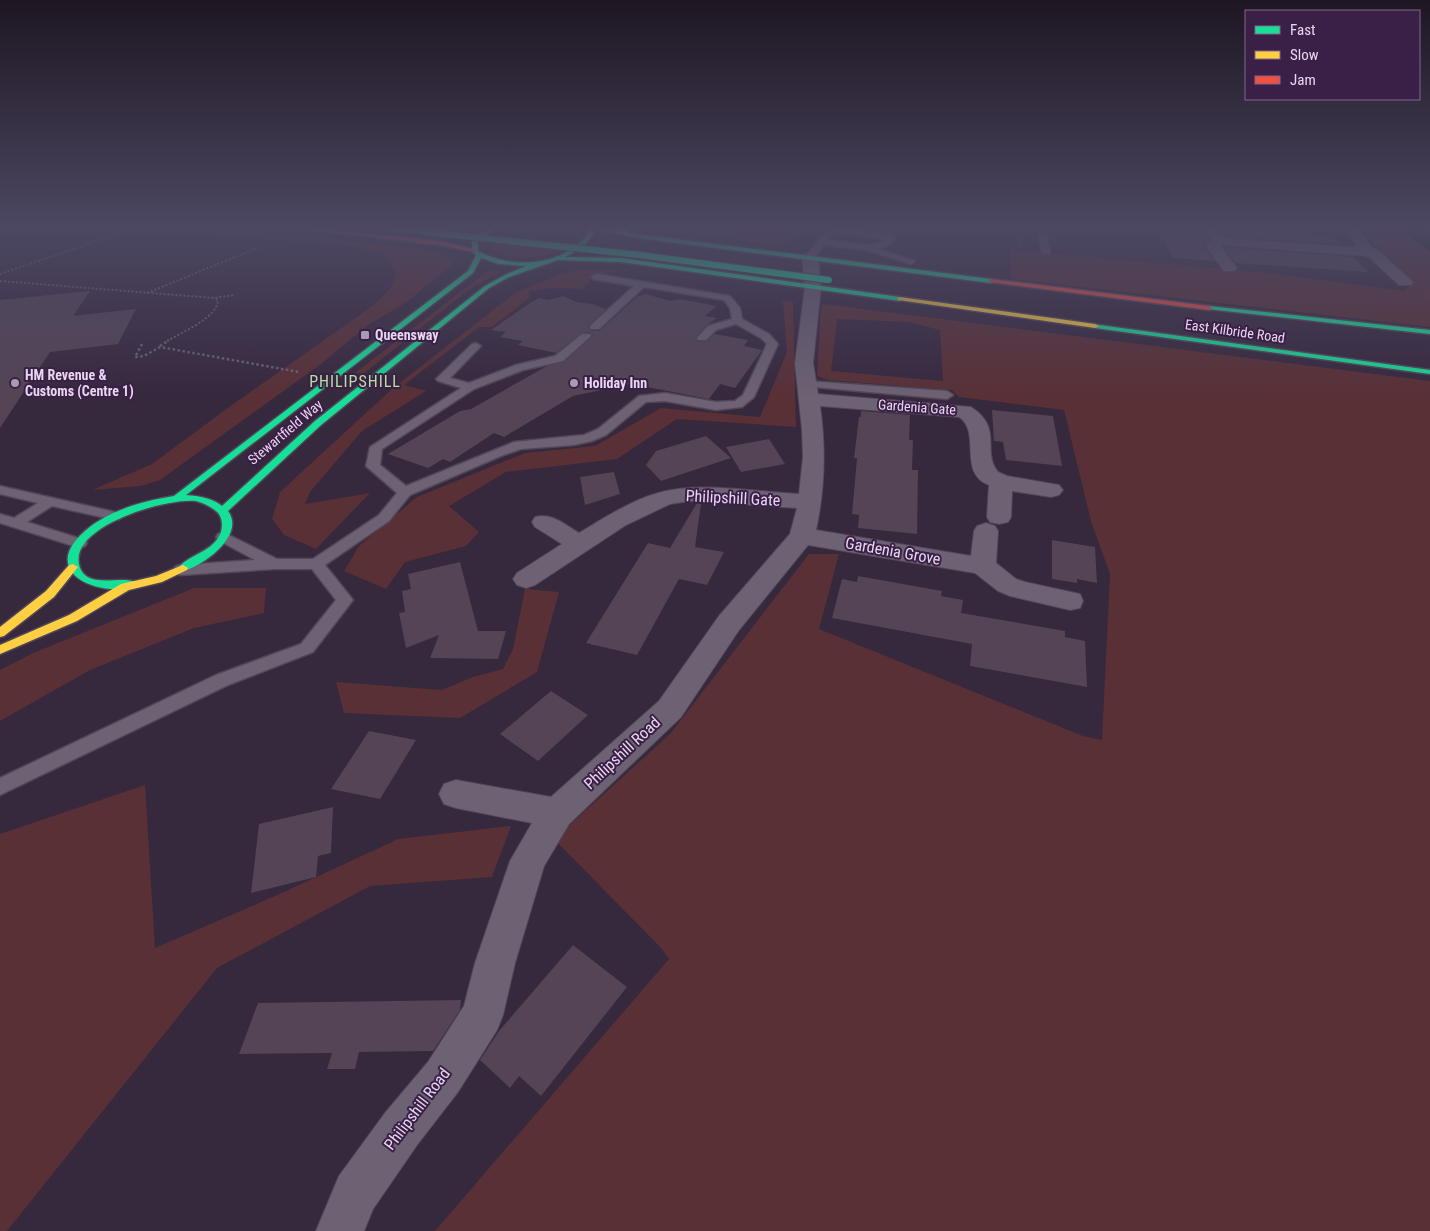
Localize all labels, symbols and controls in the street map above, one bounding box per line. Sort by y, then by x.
legend [1245,10,1420,100]
text: Fast [1290,21,1315,39]
text: Slow [1290,46,1319,64]
text: Jam [1290,71,1316,89]
street label: East Kilbride Road [1184,316,1286,346]
place label: Queensway [375,327,439,343]
marker: Queensway [359,329,371,341]
place label: HM Revenue & Customs (Centre 1) [25,367,134,400]
district label: PHILIPSHILL [309,372,401,391]
place label: Holiday Inn [584,375,647,391]
marker: HM Revenue & Customs (Centre 1) [9,377,21,389]
marker: Holiday Inn [568,377,580,389]
street label: Stewartfield Way [245,396,326,468]
street label: Gardenia Gate [877,396,957,418]
street label: Philipshill Gate [685,486,781,510]
street label: Gardenia Grove [844,533,942,569]
street label: Philipshill Road [580,713,664,793]
street label: Philipshill Road [380,1064,454,1154]

